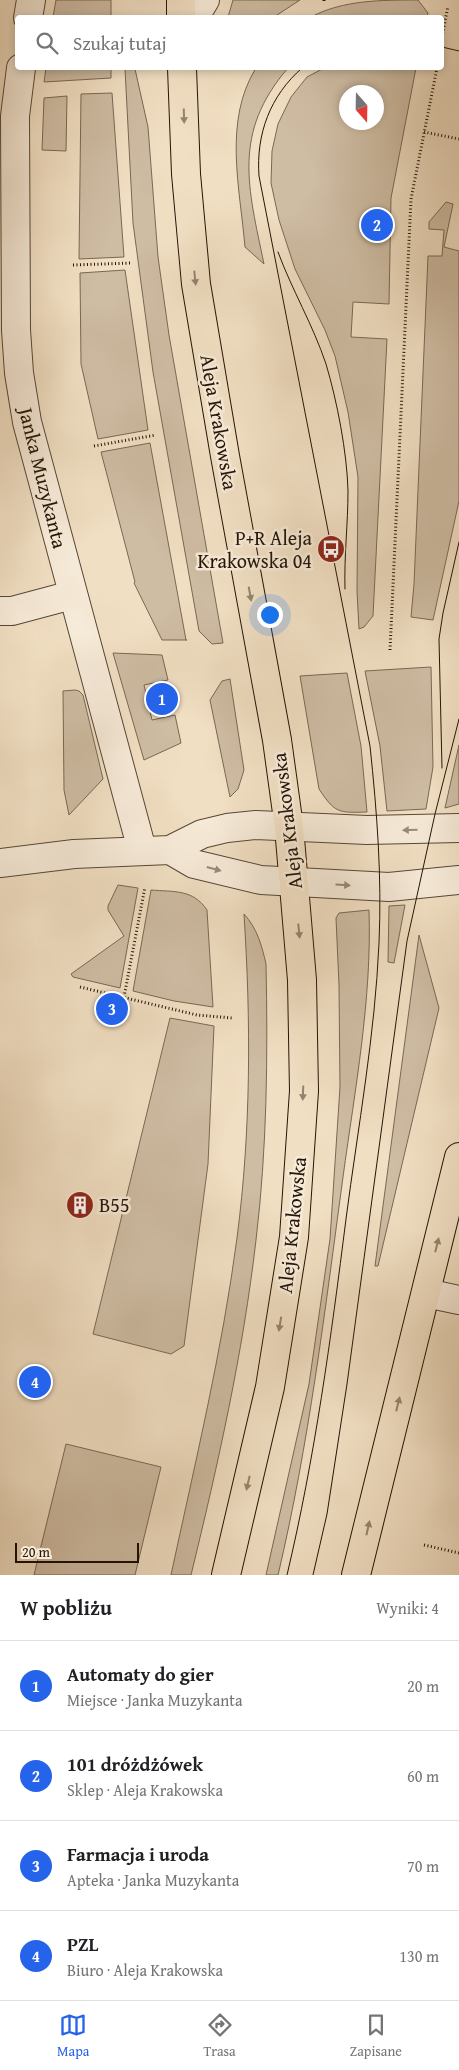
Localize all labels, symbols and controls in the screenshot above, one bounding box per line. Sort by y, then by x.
search box [15,15,444,70]
icon: search [33,29,61,57]
text: Szukaj tutaj [73,29,167,57]
north arrow [339,85,384,130]
one-way arrow [180,108,188,124]
pin: 2 [361,206,393,244]
one-way arrow [192,271,200,287]
street label: Aleja Krakowska [193,352,246,492]
street label: Janka Muzykanta [11,401,75,552]
place label: P+R Aleja Krakowska 04 [198,523,313,575]
bus stop icon: P+R Aleja Krakowska 04 [316,534,346,564]
one-way arrow [246,586,254,602]
your location [257,602,283,628]
pin: 1 [146,680,178,718]
street label: Aleja Krakowska [264,751,309,891]
one-way arrow [402,826,418,834]
one-way arrow [206,866,221,874]
one-way arrow [335,881,351,889]
one-way arrow [295,923,303,939]
pin: 3 [96,990,128,1028]
one-way arrow [299,1085,307,1101]
street label: Aleja Krakowska [270,1155,313,1295]
building icon: B55 [65,1190,95,1220]
place label: B55 [99,1190,130,1219]
one-way arrow [433,1238,441,1253]
one-way arrow [276,1317,284,1333]
pin: 4 [19,1363,51,1401]
one-way arrow [394,1397,402,1412]
one-way arrow [244,1476,252,1491]
one-way arrow [364,1520,372,1535]
scale bar [15,1540,139,1563]
text: 20 m [22,1542,50,1562]
text: W pobliżu [20,1592,112,1623]
text: Wyniki: 4 [376,1596,439,1620]
text: Automaty do gier [67,1660,214,1688]
text: 1 [32,1674,40,1698]
text: 20 m [407,1674,439,1698]
text: Miejsce · Janka Muzykanta [67,1688,243,1712]
text: 101 dróżdżówek [67,1750,203,1778]
text: 2 [32,1764,40,1788]
text: 60 m [407,1764,439,1788]
text: Sklep · Aleja Krakowska [67,1778,223,1802]
text: Farmacja i uroda [67,1840,209,1868]
text: 3 [32,1854,40,1878]
text: 70 m [407,1854,439,1878]
text: Apteka · Janka Muzykanta [67,1868,239,1892]
text: PZL [67,1930,98,1958]
text: 4 [32,1944,40,1968]
text: 130 m [399,1944,439,1968]
text: Biuro · Aleja Krakowska [67,1958,223,1982]
tab: Mapa [57,2011,89,2061]
tab: Trasa [203,2011,236,2061]
tab: Zapisane [350,2011,402,2061]

